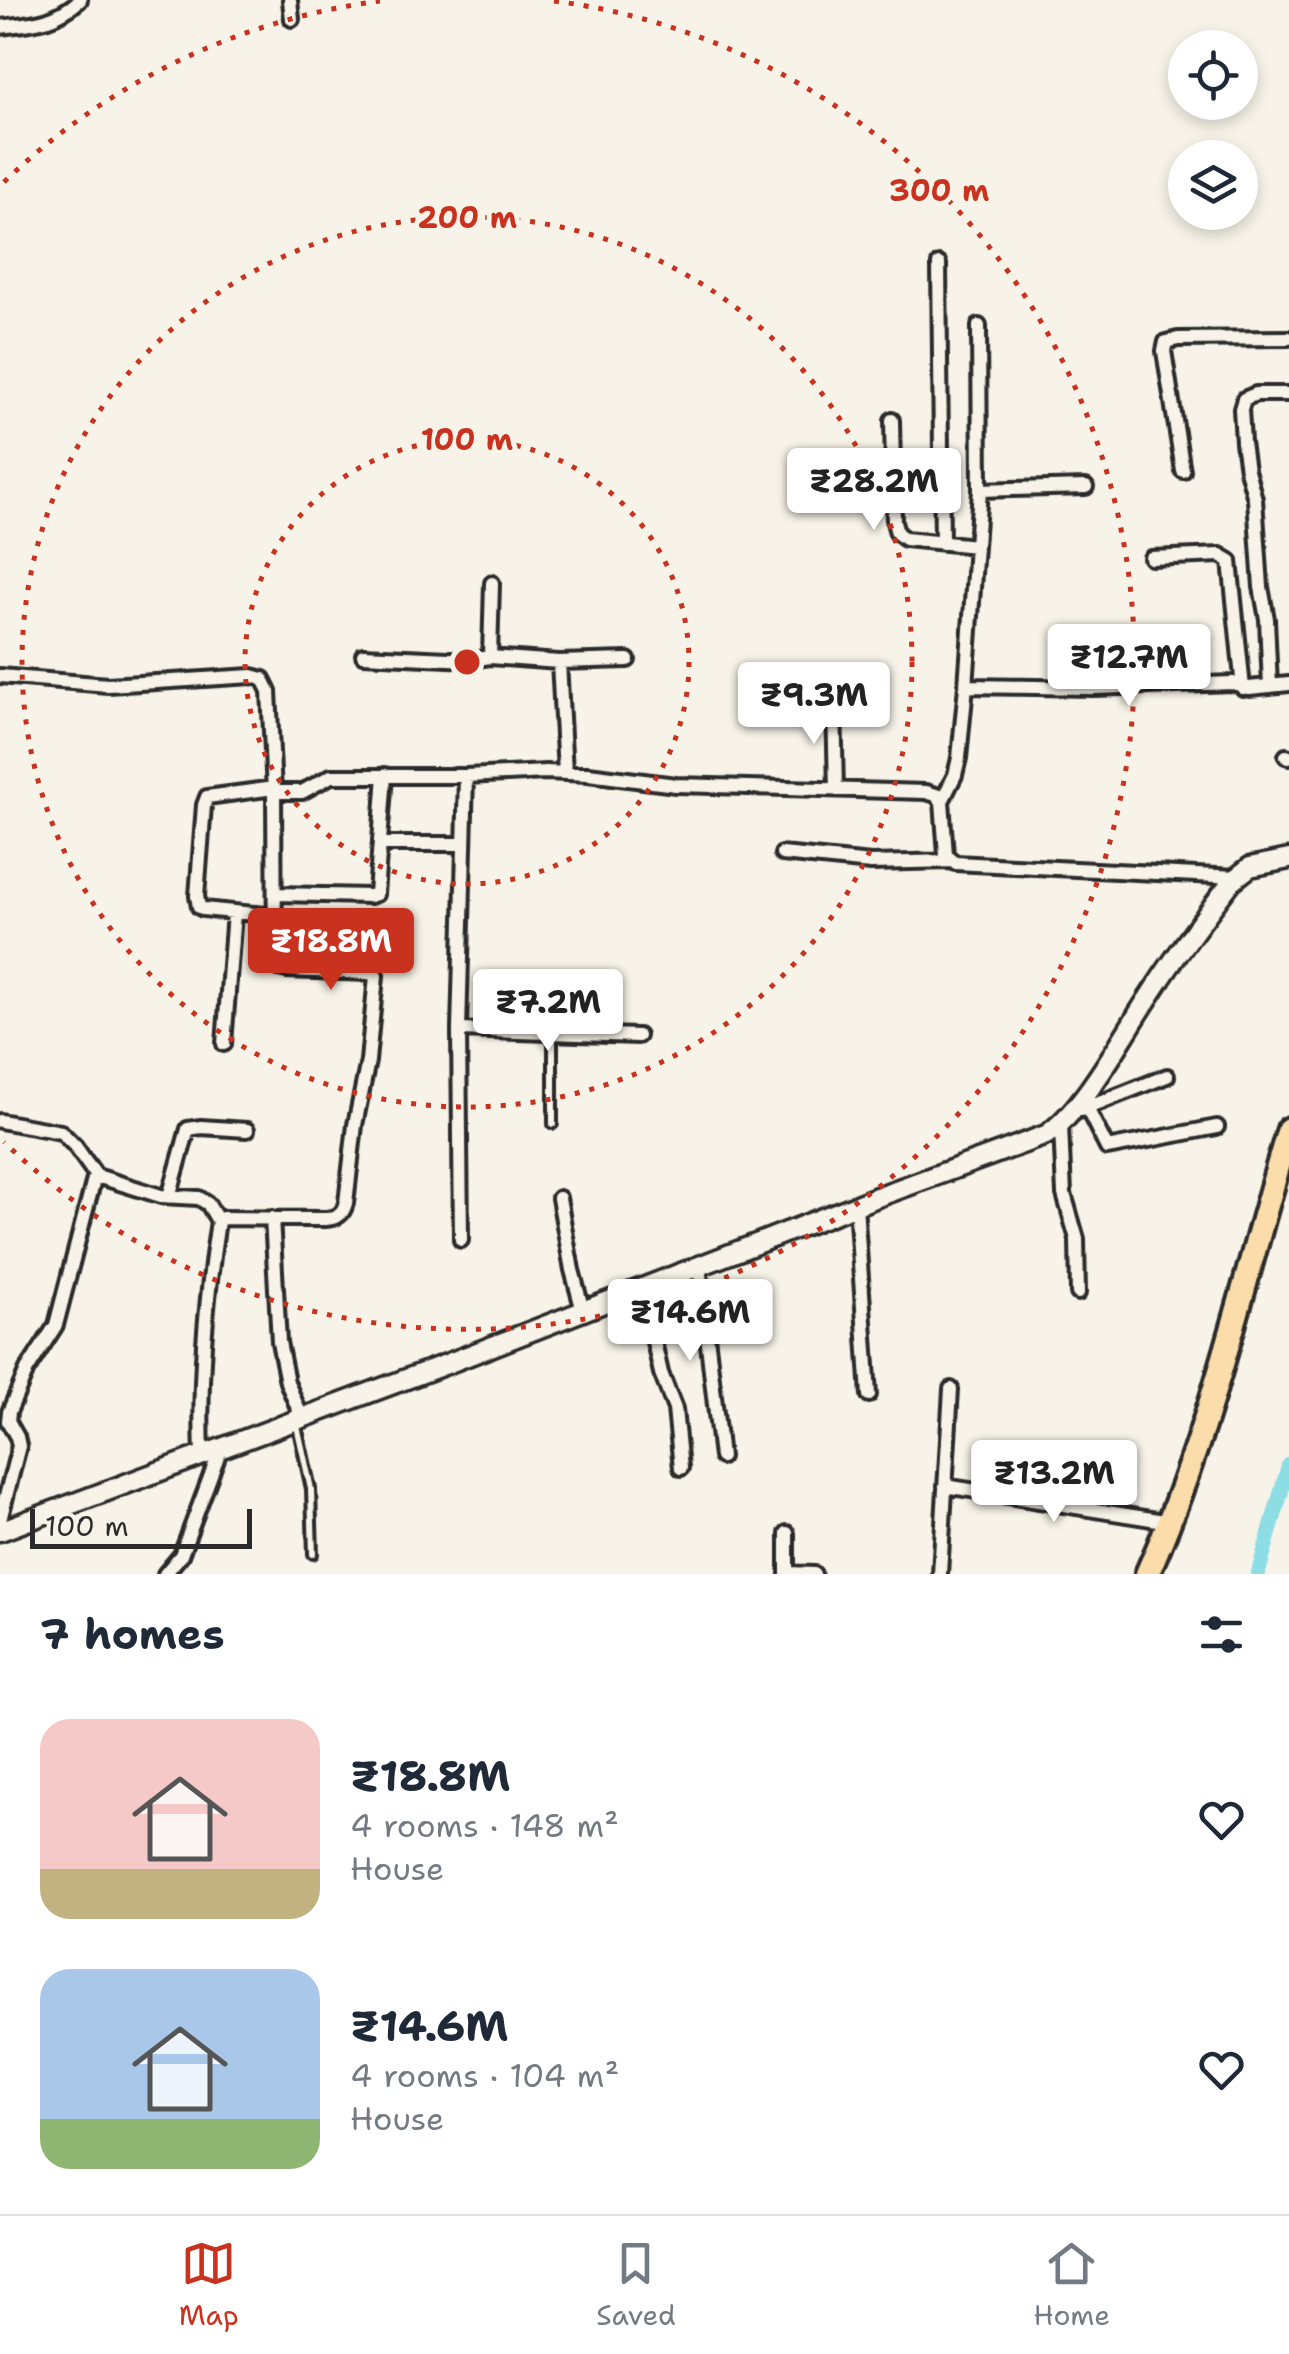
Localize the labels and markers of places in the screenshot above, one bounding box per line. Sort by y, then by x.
pin: ₹28.2M [793,448,955,533]
pin: ₹12.7M [1048,624,1210,709]
centre of rings [449,644,485,680]
pin: ₹9.3M [744,662,884,747]
pin: ₹18.8M [250,908,412,993]
pin: ₹7.2M [478,969,618,1054]
pin: ₹14.6M [609,1279,771,1364]
pin: ₹13.2M [973,1440,1135,1525]

